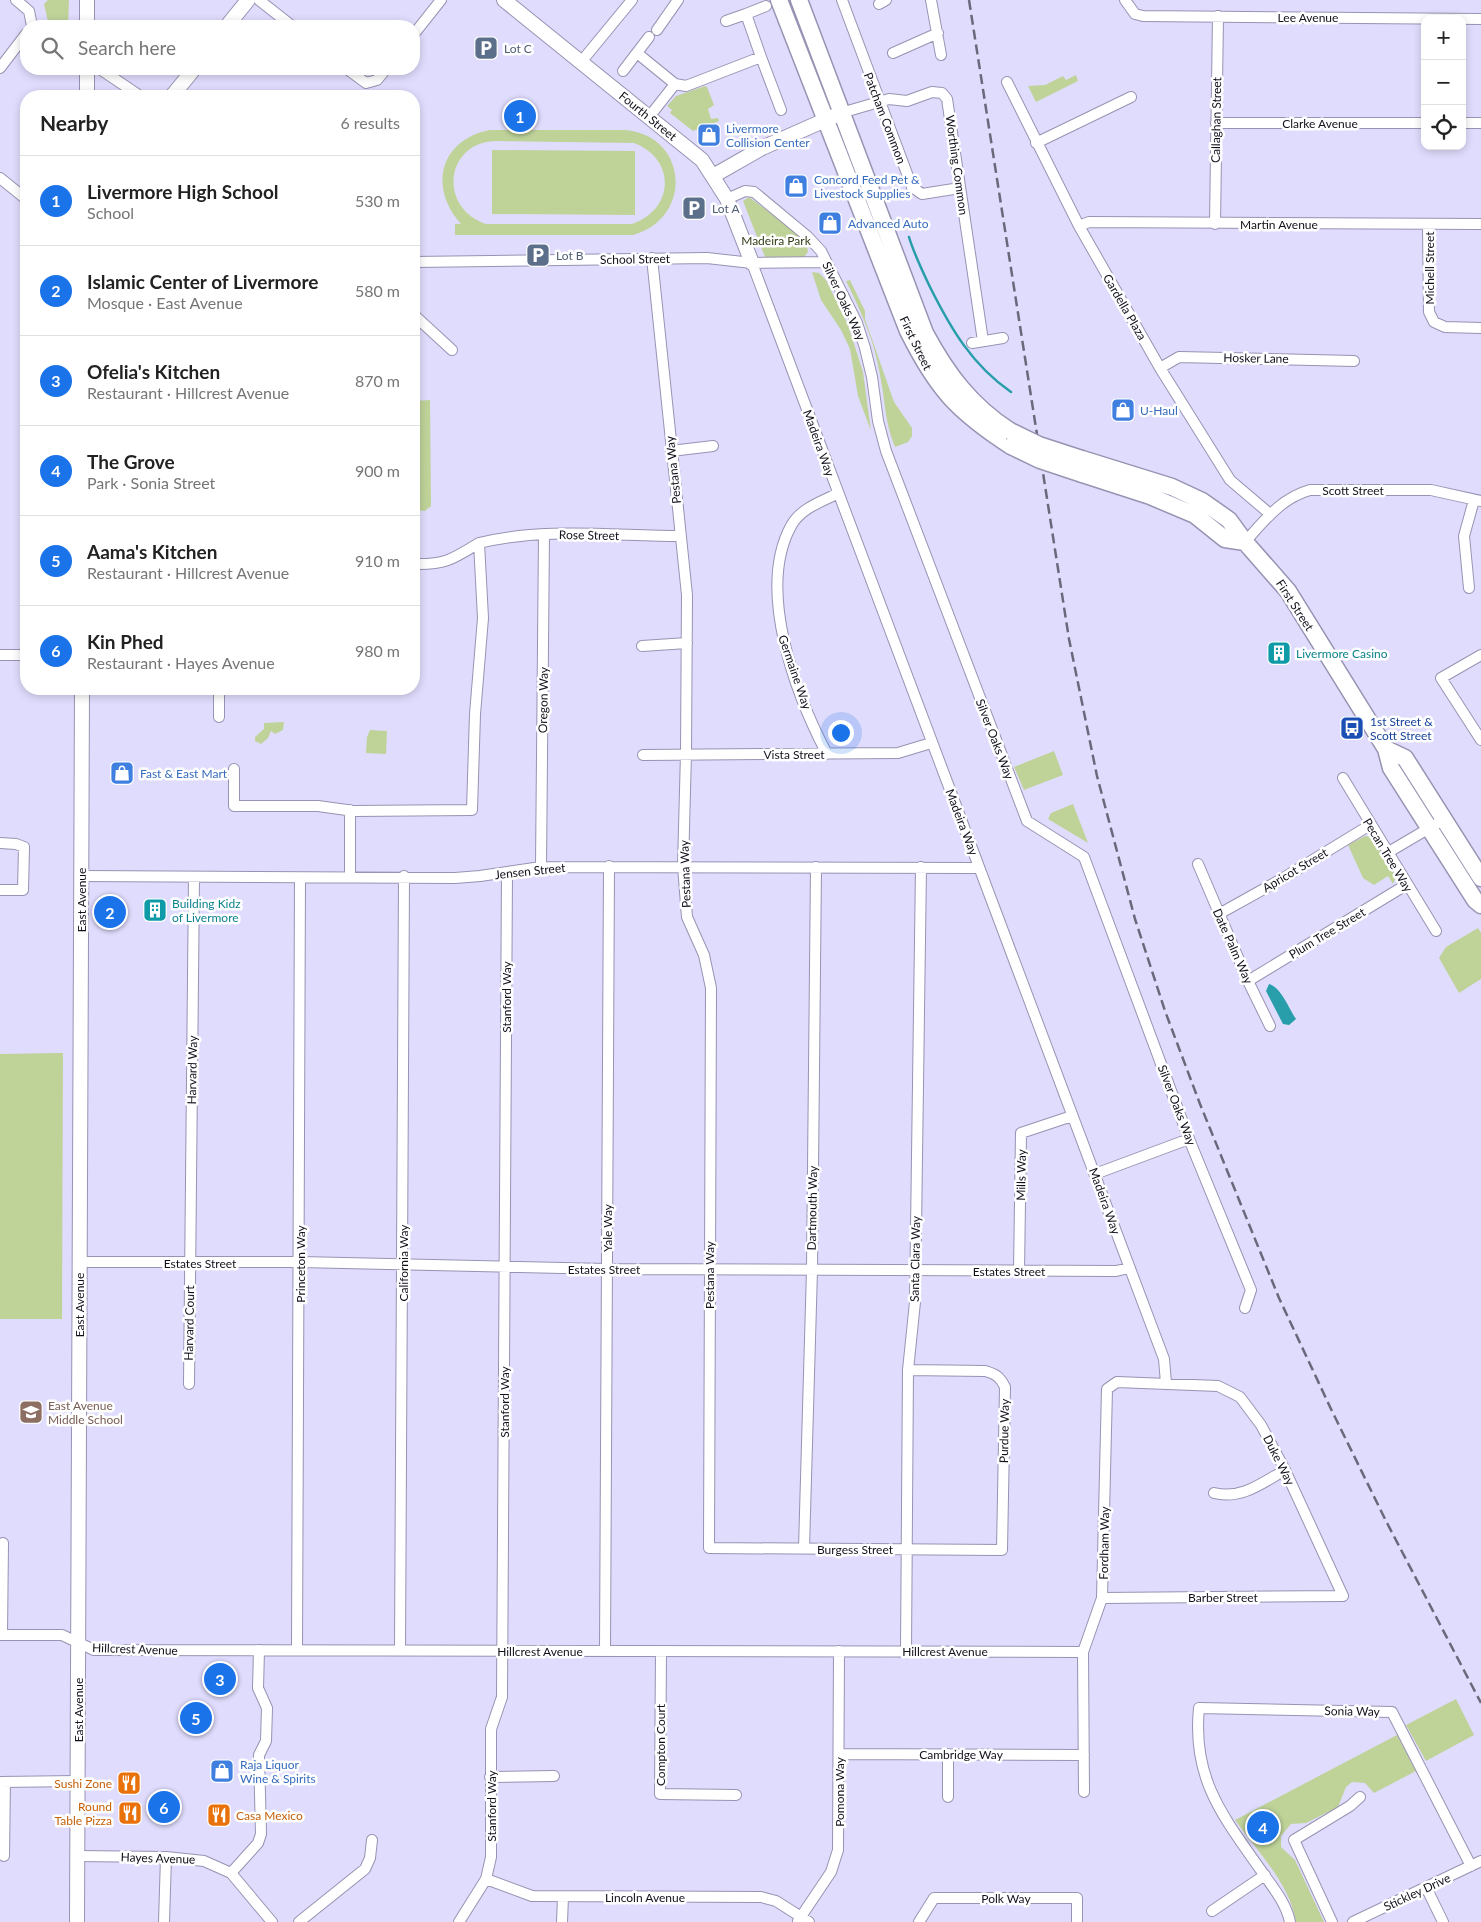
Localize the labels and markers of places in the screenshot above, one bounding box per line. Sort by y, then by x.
parking icon: Lot C [473,35,499,61]
place label: Lot C [504,41,532,56]
pin: 1 [504,97,536,135]
place label: Livermore Collision Center [726,121,810,150]
shop icon: Livermore Collision Center [696,122,722,148]
place label: Concord Feed Pet & Livestock Supplies [814,172,920,201]
shop icon: Concord Feed Pet & Livestock Supplies [783,173,809,199]
parking icon: Lot A [681,195,707,221]
place label: Lot A [712,201,740,216]
shop icon: Advanced Auto [817,210,843,236]
place label: Advanced Auto [848,216,929,231]
parking icon: Lot B [525,242,551,268]
place label: Lot B [556,248,584,263]
shop icon: U-Haul [1110,397,1136,423]
place label: U-Haul [1140,403,1178,418]
building icon: Livermore Casino [1266,640,1292,666]
place label: Livermore Casino [1296,646,1388,661]
place label: 1st Street & Scott Street [1370,714,1433,743]
bus stop icon: 1st Street & Scott Street [1339,715,1365,741]
shop icon: Fast & East Mart [109,760,135,786]
place label: Fast & East Mart [140,766,228,781]
pin: 2 [94,893,126,931]
place label: Building Kidz of Livermore [172,896,241,925]
building icon: Building Kidz of Livermore [142,897,168,923]
place label: East Avenue Middle School [48,1398,123,1427]
school or university icon: East Avenue Middle School [18,1399,44,1425]
pin: 3 [204,1660,236,1698]
pin: 5 [180,1699,212,1737]
place label: Raja Liquor Wine & Spirits [240,1757,316,1786]
shop icon: Raja Liquor Wine & Spirits [209,1758,235,1784]
restaurant icon: Sushi Zone [116,1770,142,1796]
place label: Sushi Zone [54,1776,112,1791]
pin: 6 [148,1788,180,1826]
place label: Round Table Pizza [54,1799,112,1828]
restaurant icon: Round Table Pizza [117,1800,143,1826]
restaurant icon: Casa Mexico [206,1802,232,1828]
place label: Casa Mexico [236,1808,303,1823]
pin: 4 [1247,1808,1279,1846]

